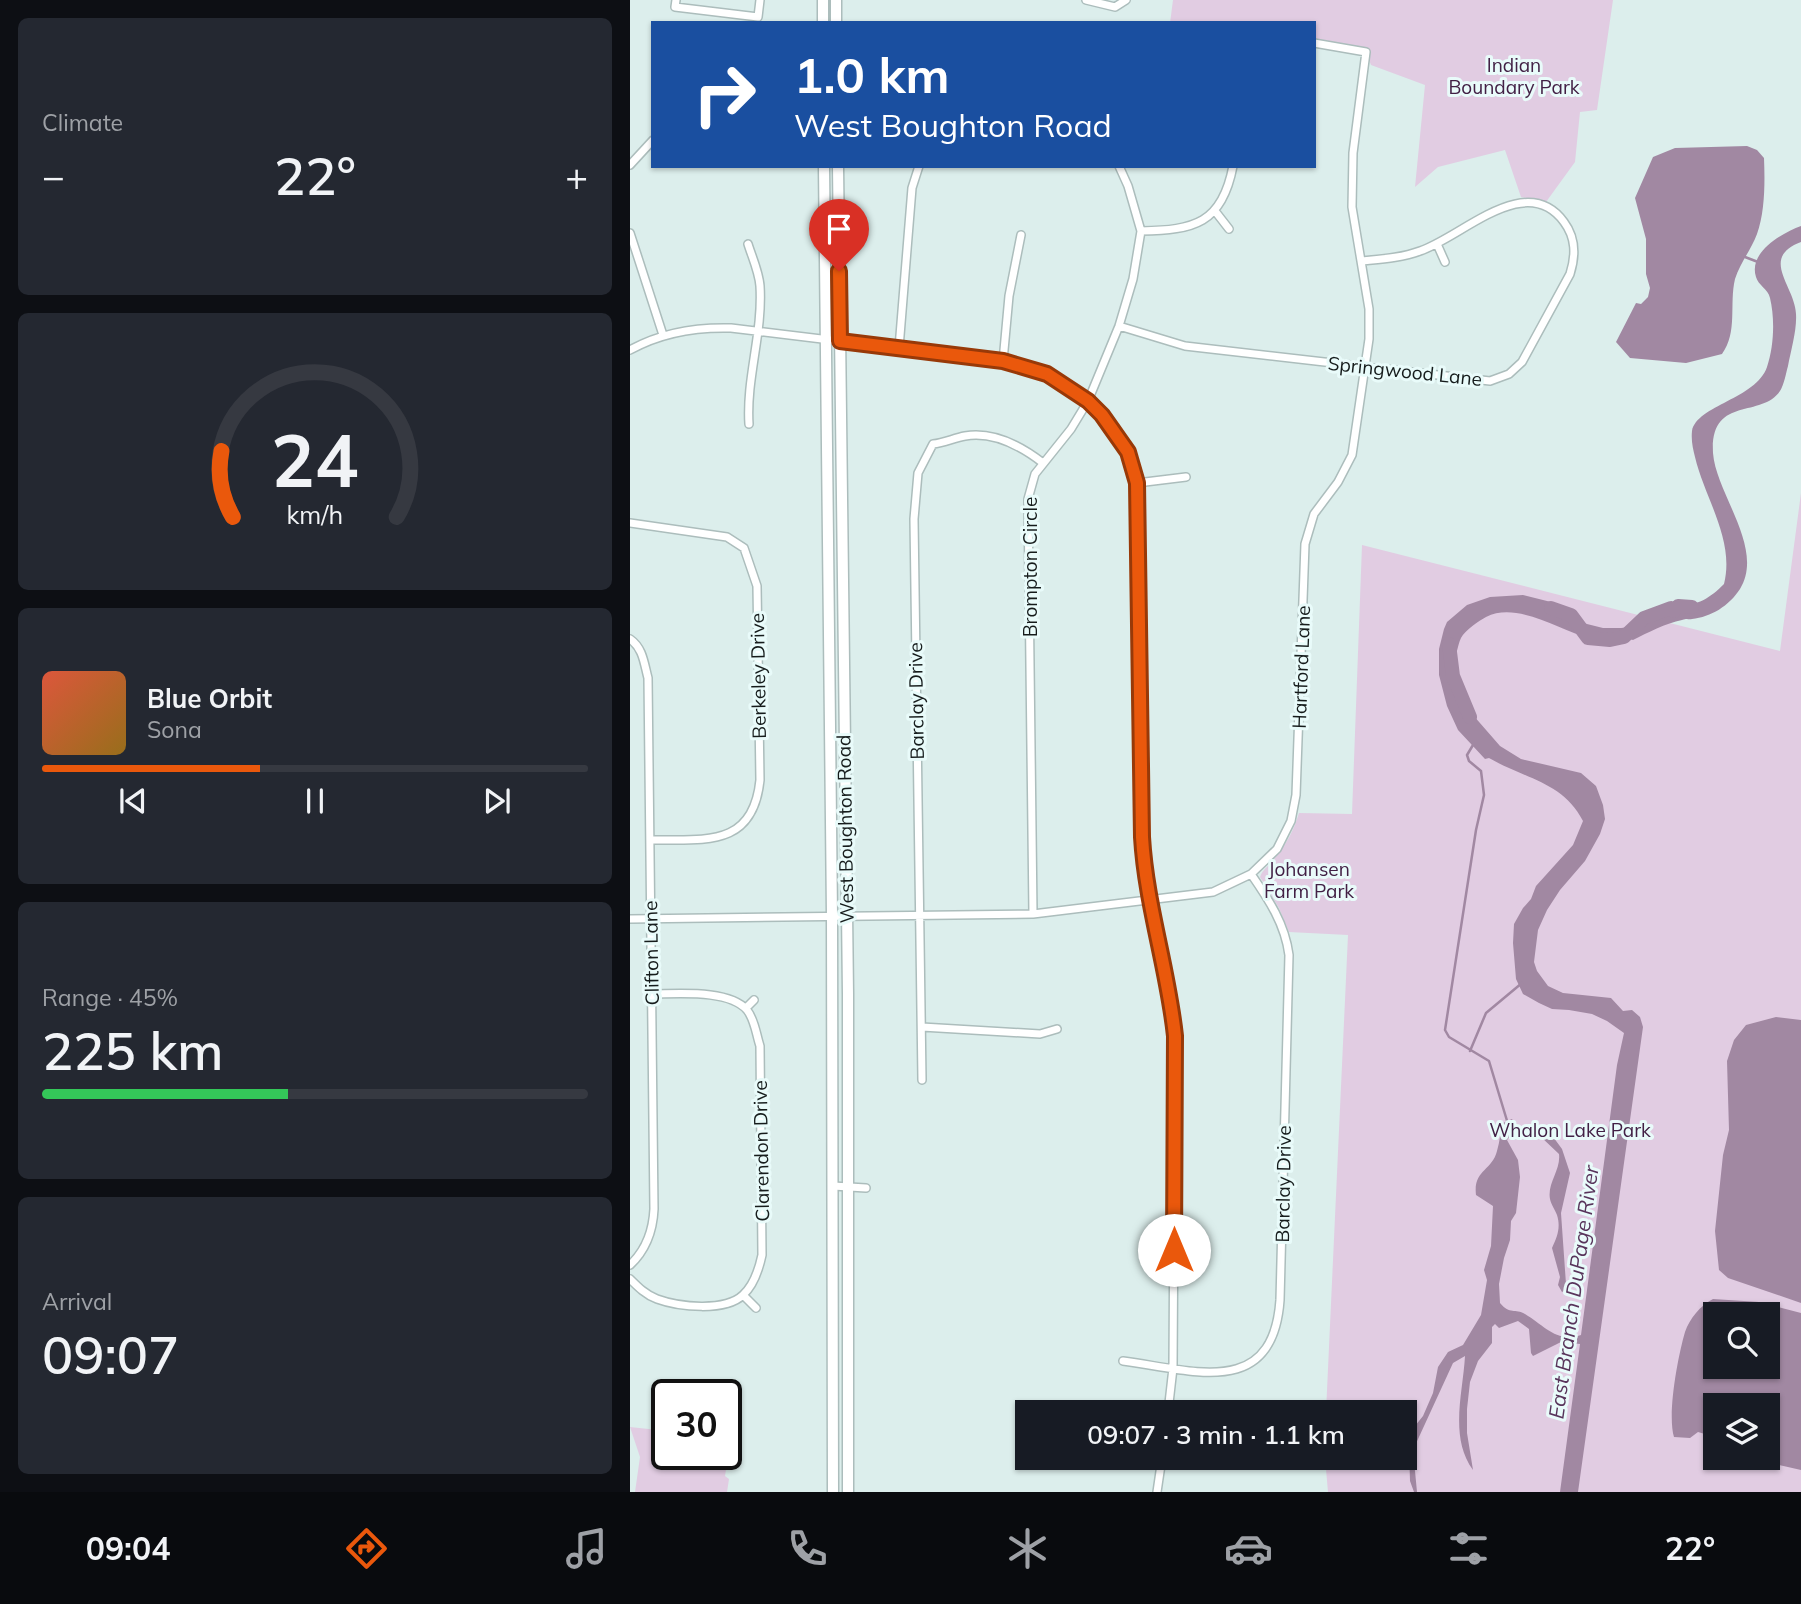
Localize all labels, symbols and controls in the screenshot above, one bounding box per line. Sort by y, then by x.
text: 1.0 km [794,44,949,105]
icon: right [679,49,770,140]
park label: Indian Boundary Park [1448,53,1580,99]
text: West Boughton Road [794,105,1112,145]
text: Climate [42,108,123,137]
text: 22° [274,143,356,208]
text: − [42,152,65,200]
text: + [565,152,588,200]
pin [809,199,869,271]
icon: arrive [820,210,858,248]
street label: Springwood Lane [1327,351,1483,391]
text: 24 [271,415,359,506]
street label: Brompton Circle [1018,497,1042,637]
text: km/h [287,499,343,530]
street label: Hartford Lane [1287,605,1315,729]
street label: Berkeley Drive [745,613,771,739]
street label: Barclay Drive [903,642,929,760]
text: Blue Orbit [147,682,272,715]
text: Sona [147,715,202,744]
street label: West Boughton Road [831,734,859,924]
icon: previous [114,782,152,820]
icon: pause [296,782,334,820]
icon: next [478,782,516,820]
park label: Johansen Farm Park [1264,857,1354,903]
street label: Clifton Lane [638,900,664,1006]
text: Range · 45% [42,983,178,1012]
text: 225 km [42,1018,223,1083]
street label: Clarendon Drive [748,1080,774,1222]
park label: Whalon Lake Park [1489,1118,1651,1142]
street label: Barclay Drive [1270,1125,1296,1243]
water label: East Branch DuPage River [1542,1162,1604,1420]
position arrow [1137,1213,1211,1287]
text: Arrival [42,1287,112,1316]
map controls [1703,1302,1780,1470]
button: search [1703,1302,1780,1379]
text: 09:07 [42,1322,179,1387]
speed limit sign: 30 [651,1379,742,1470]
button: layers [1703,1393,1780,1470]
text: 09:07 · 3 min · 1.1 km [1087,1418,1345,1451]
icon: directions [342,1524,391,1573]
icon: music [562,1524,611,1573]
icon: phone [783,1524,832,1573]
icon: climate [1003,1524,1052,1573]
icon: car [1224,1524,1273,1573]
icon: filters [1444,1524,1493,1573]
text: 09:04 [86,1528,170,1568]
text: 22° [1665,1528,1715,1568]

